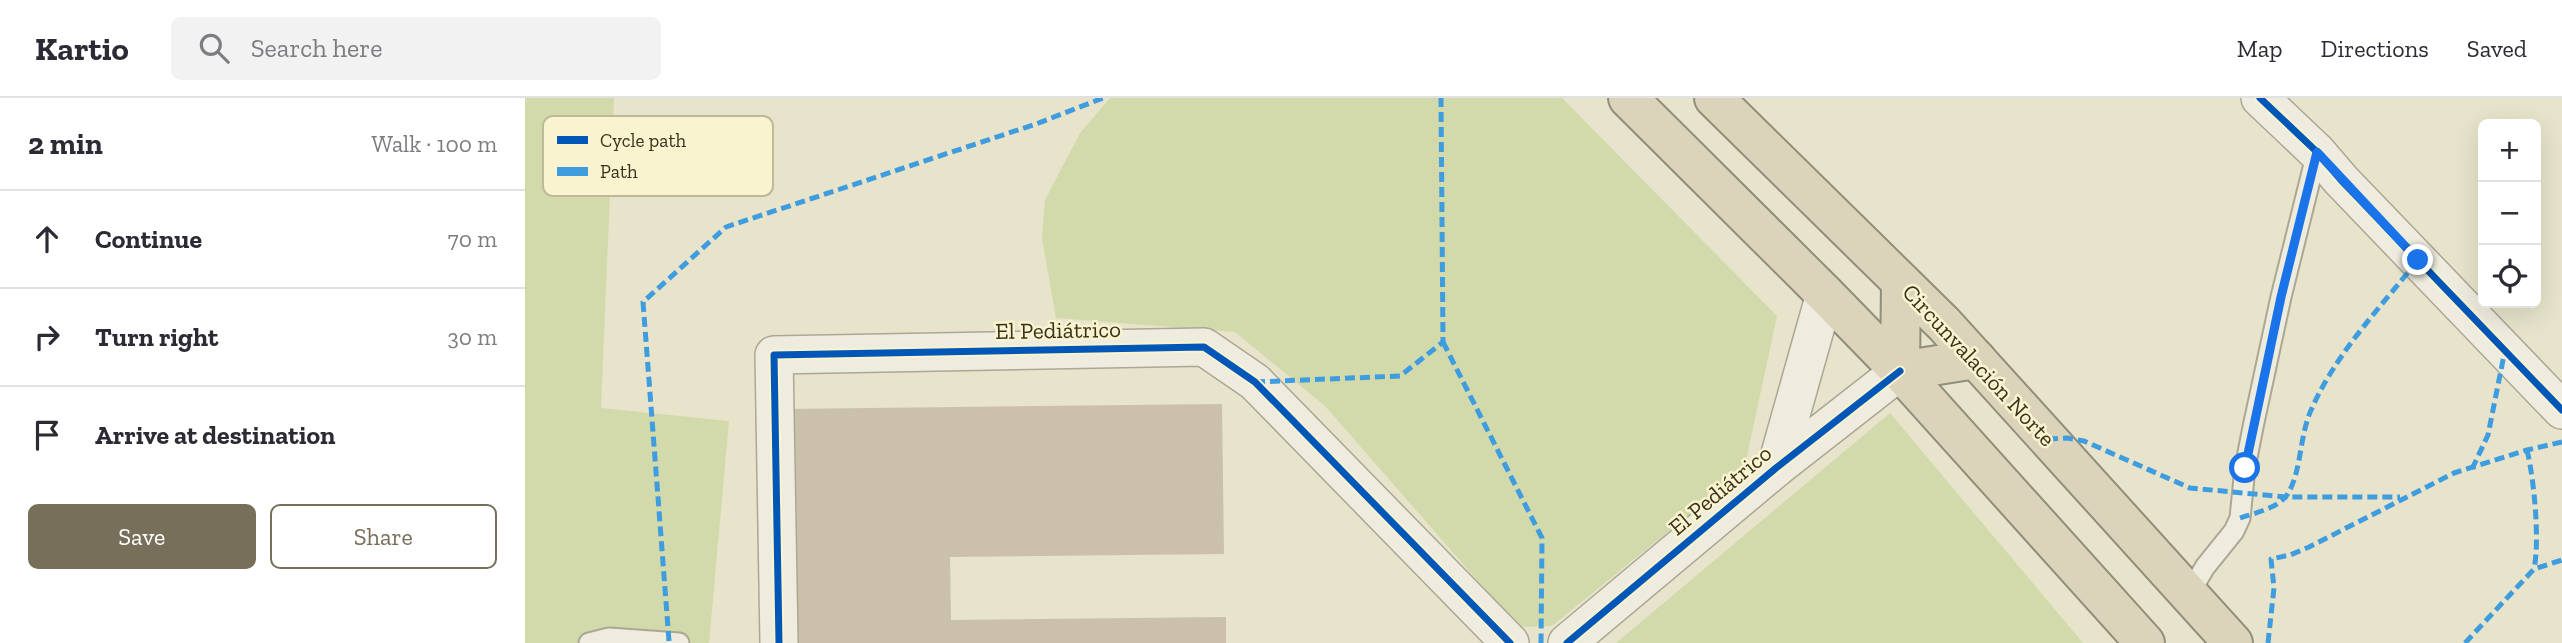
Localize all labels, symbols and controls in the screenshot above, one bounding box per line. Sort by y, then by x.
search box [171,17,661,80]
text: Kartio [35,29,129,68]
icon: search [195,29,233,67]
text: Search here [251,32,382,64]
text: Map [2237,34,2283,63]
text: Directions [2321,34,2429,63]
text: Saved [2467,34,2527,63]
legend [543,116,773,196]
map controls [2478,119,2541,308]
button: + [2478,119,2541,182]
text: 2 min [28,126,103,162]
text: Cycle path [600,129,686,152]
text: Walk · 100 m [371,130,497,158]
text: Path [600,160,638,183]
button: − [2478,182,2541,245]
icon: ahead [28,220,66,258]
text: Continue [95,223,202,255]
text: 70 m [448,225,497,253]
route end [2402,244,2433,275]
button: locate [2478,245,2541,308]
street label: Circunvalación Norte [1897,278,2061,452]
street label: El Pediátrico [995,315,1121,345]
icon: right [28,318,66,356]
text: Turn right [95,321,218,353]
text: 30 m [447,323,497,351]
icon: arrive [28,416,66,454]
text: Arrive at destination [95,419,335,451]
street label: El Pediátrico [1663,439,1777,541]
route start [2229,452,2260,483]
button: Save [28,504,256,569]
button: Share [270,504,497,569]

